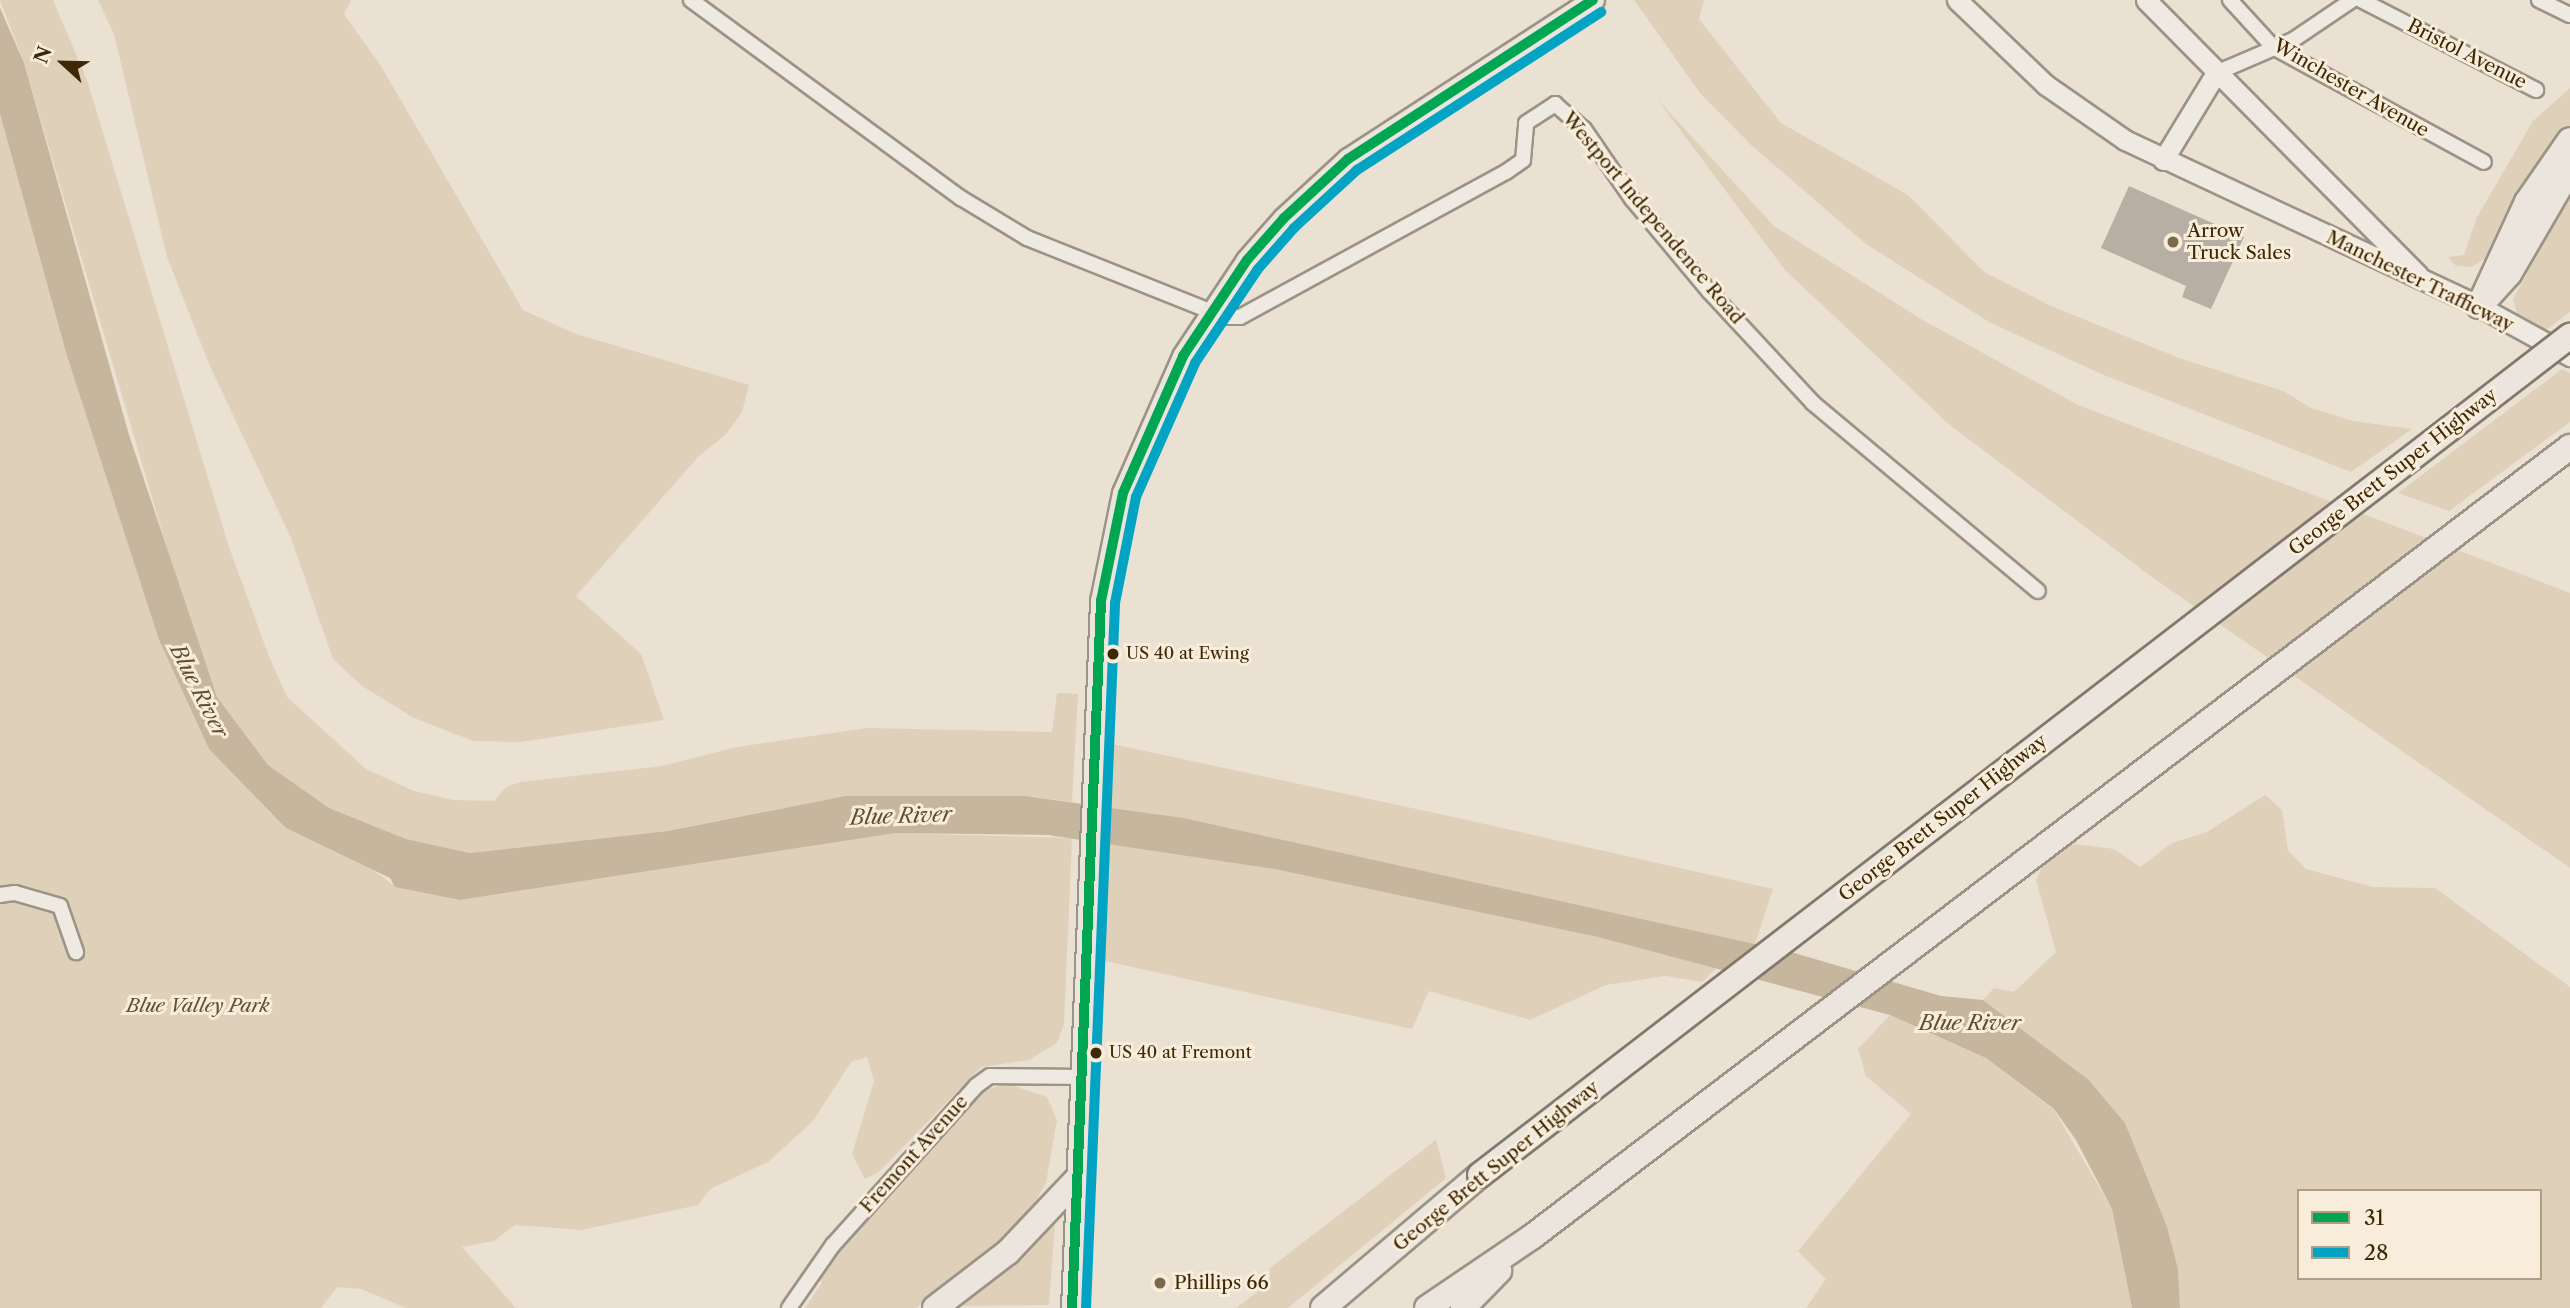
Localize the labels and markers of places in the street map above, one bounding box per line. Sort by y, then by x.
place label: Arrow Truck Sales [2187,220,2292,264]
marker: Arrow Truck Sales [2165,234,2181,250]
place label: US 40 at Ewing [1126,644,1249,664]
marker: US 40 at Ewing [1106,647,1120,661]
place label: US 40 at Fremont [1109,1043,1252,1063]
marker: US 40 at Fremont [1089,1046,1103,1060]
place label: Phillips 66 [1174,1272,1269,1294]
marker: Phillips 66 [1152,1275,1168,1291]

